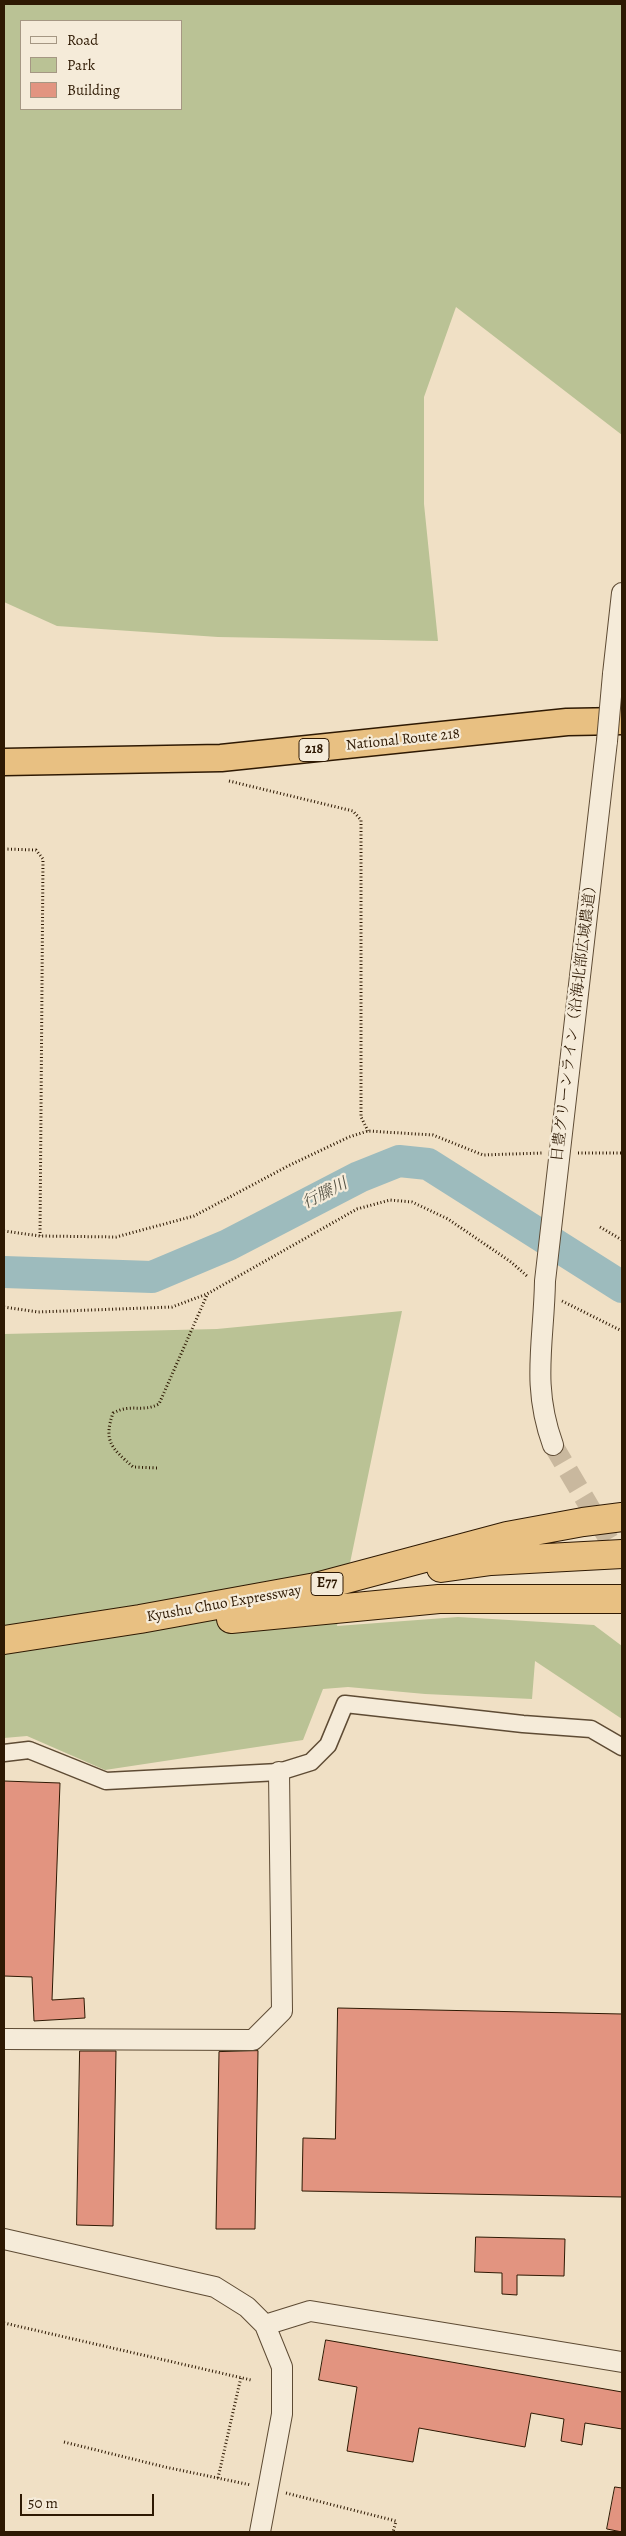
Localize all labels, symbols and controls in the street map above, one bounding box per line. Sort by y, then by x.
legend [20,20,182,110]
text: Road [67,30,98,50]
text: Park [67,55,95,75]
text: Building [67,80,120,100]
street label: National Route 218 [345,725,461,755]
road number: 218 [299,738,329,762]
street label: 日豊グリーンライン（沿海北部広域農道） [549,877,601,1163]
water label: 行縢川 [299,1175,351,1213]
road number: E77 [311,1572,343,1596]
street label: Kyushu Chuo Expressway [145,1582,303,1626]
scale bar [22,2484,156,2516]
text: 50 m [28,2493,58,2513]

